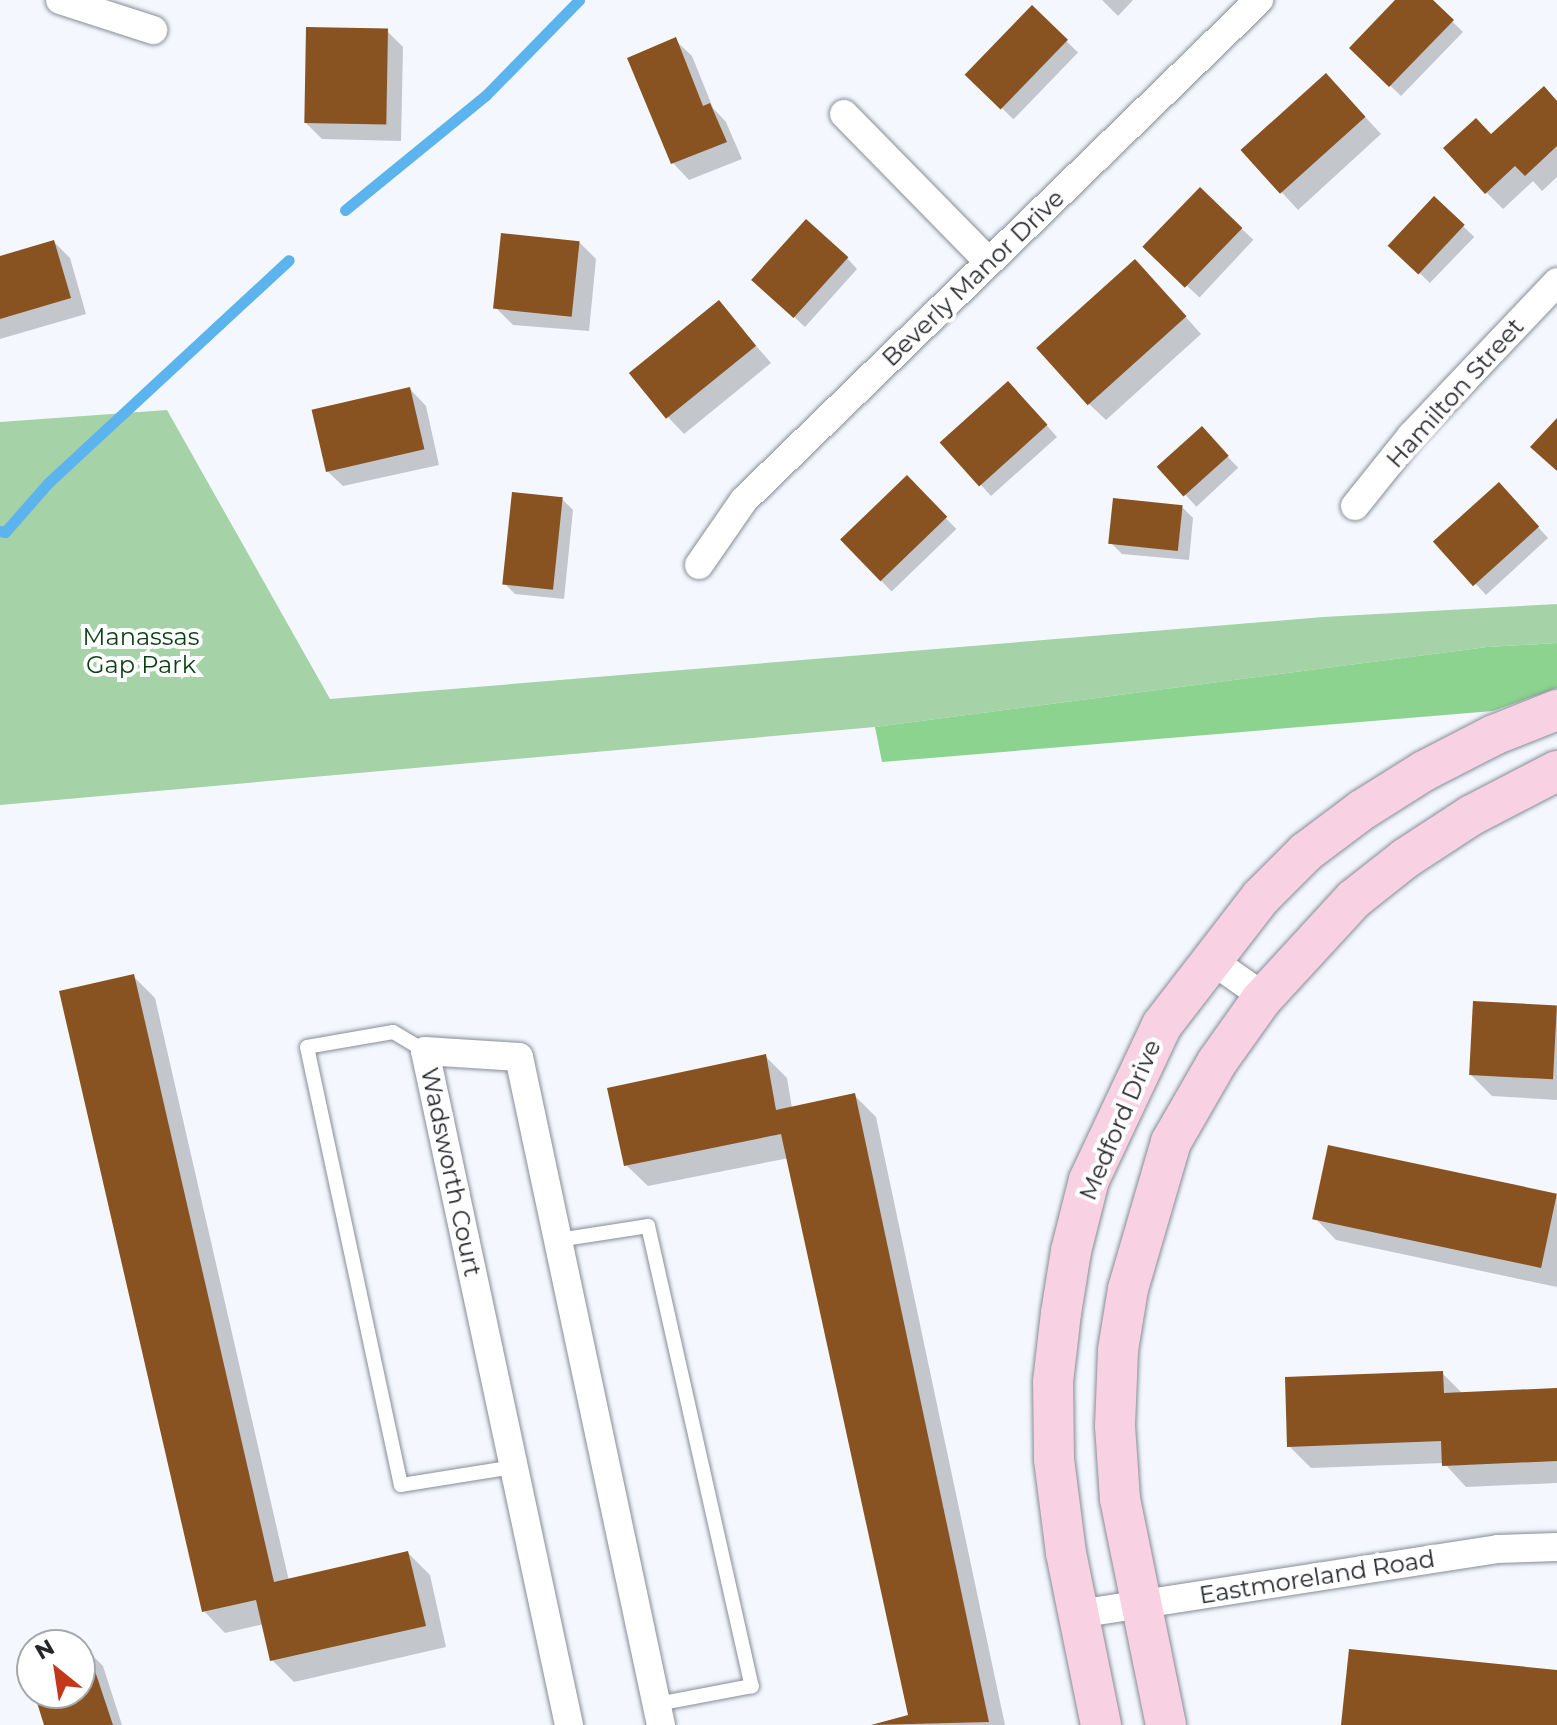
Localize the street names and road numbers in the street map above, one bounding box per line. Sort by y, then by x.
street label: Beverly Manor Drive [876,184,1070,372]
street label: Hamilton Street [1380,312,1530,474]
street label: Medford Drive [1073,1035,1167,1205]
street label: Wadsworth Court [415,1065,487,1279]
street label: Eastmoreland Road [1197,1544,1437,1610]

